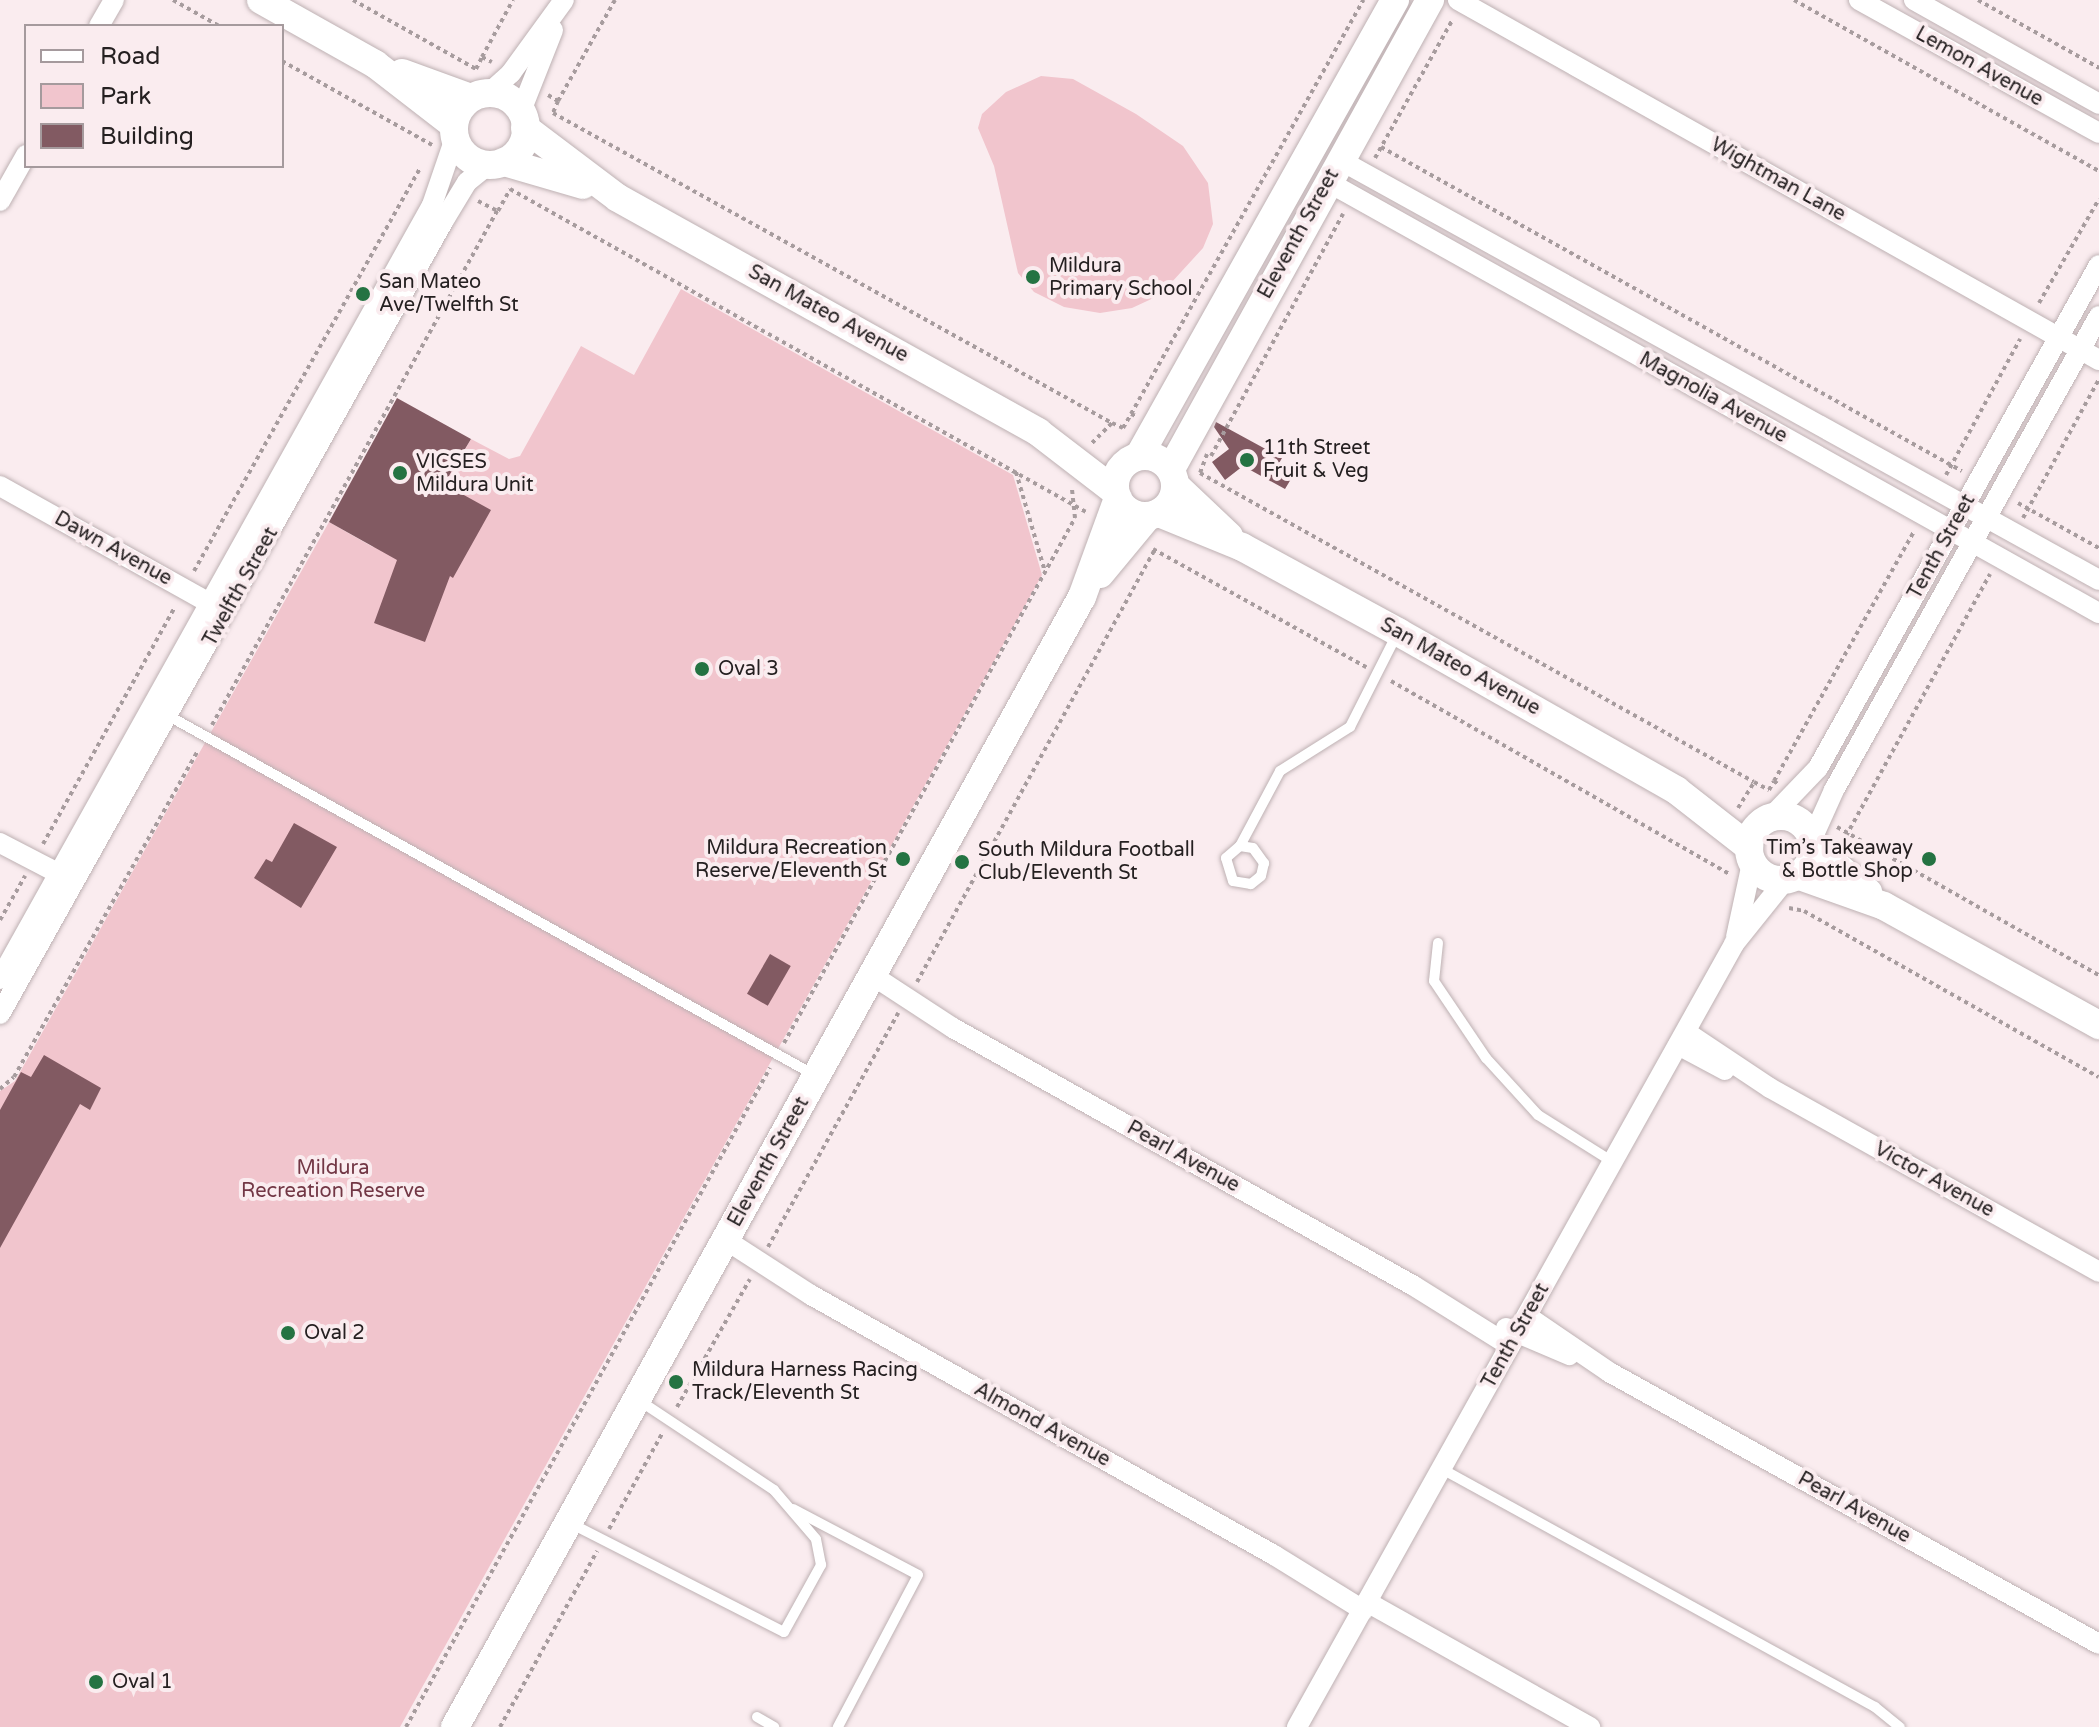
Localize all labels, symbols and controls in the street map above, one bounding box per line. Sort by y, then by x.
street label: Lemon Avenue [1911,22,2047,112]
legend [24,24,284,168]
text: Road [100,42,160,71]
text: Park [100,82,151,111]
text: Building [100,122,194,151]
street label: Wightman Lane [1706,133,1850,227]
street label: Eleventh Street [1253,165,1345,303]
place label: Mildura Primary School [1049,254,1193,301]
street label: San Mateo Avenue [744,260,912,368]
marker: Mildura Primary School [1024,268,1042,286]
place label: San Mateo Ave/Twelfth St [379,270,519,317]
marker: San Mateo Ave/Twelfth St [354,285,372,303]
street label: Magnolia Avenue [1635,347,1791,449]
place label: 11th Street Fruit & Veg [1263,436,1370,483]
place label: VICSES Mildura Unit [416,450,534,497]
marker: 11th Street Fruit & Veg [1238,451,1256,469]
marker: VICSES Mildura Unit [391,464,409,482]
street label: Tenth Street [1903,490,1981,604]
street label: Dawn Avenue [50,507,176,591]
street label: Twelfth Street [198,523,284,651]
street label: San Mateo Avenue [1376,613,1544,721]
place label: Oval 3 [718,657,779,681]
marker: Oval 3 [693,660,711,678]
place label: Mildura Recreation Reserve/Eleventh St [695,836,887,883]
place label: Tim’s Takeaway & Bottle Shop [1766,836,1913,883]
place label: South Mildura Football Club/Eleventh St [978,838,1195,885]
marker: Mildura Recreation Reserve/Eleventh St [894,850,912,868]
marker: Tim’s Takeaway & Bottle Shop [1920,850,1938,868]
marker: South Mildura Football Club/Eleventh St [953,853,971,871]
street label: Eleventh Street [723,1093,815,1231]
street label: Pearl Avenue [1122,1116,1244,1198]
street label: Victor Avenue [1870,1137,1998,1223]
park label: Mildura Recreation Reserve [241,1156,425,1203]
street label: Tenth Street [1477,1279,1555,1393]
place label: Oval 2 [304,1321,365,1345]
marker: Oval 2 [279,1324,297,1342]
place label: Mildura Harness Racing Track/Eleventh St [692,1358,918,1405]
marker: Mildura Harness Racing Track/Eleventh St [667,1373,685,1391]
street label: Almond Avenue [970,1378,1114,1472]
street label: Pearl Avenue [1793,1467,1915,1549]
place label: Oval 1 [112,1670,173,1694]
marker: Oval 1 [87,1673,105,1691]

